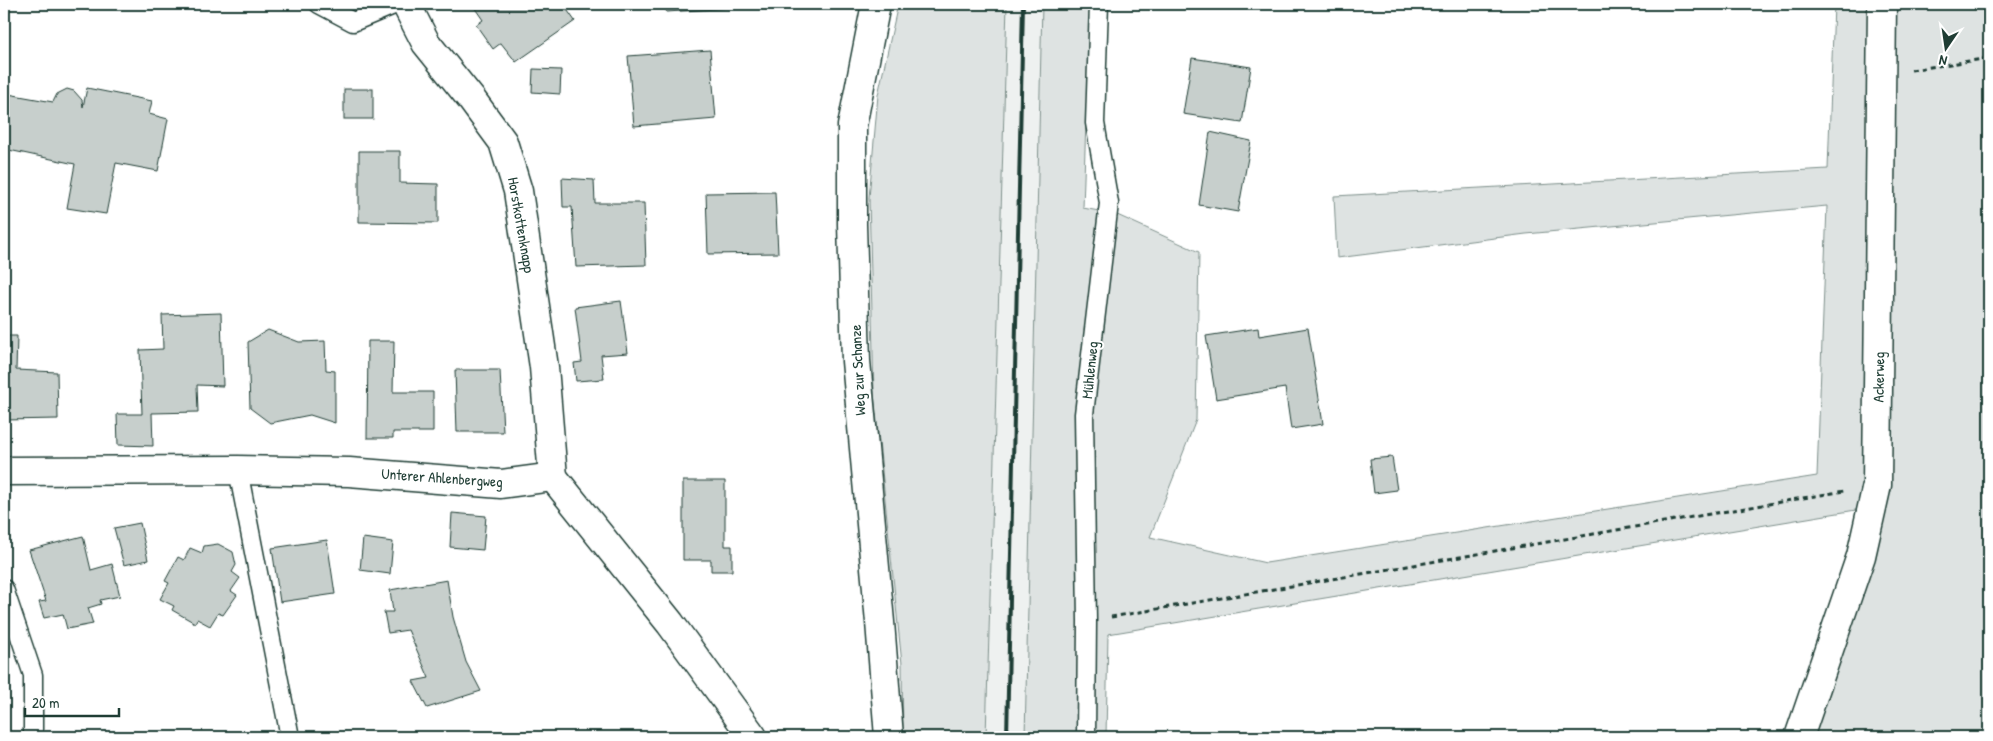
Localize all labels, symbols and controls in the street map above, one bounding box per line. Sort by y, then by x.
north arrow [1920,22,1970,72]
text: N [1937,51,1949,71]
street label: Horstkottenknapp [503,175,540,275]
street label: Weg zur Schanze [845,324,870,416]
street label: Mühlenweg [1076,340,1103,400]
street label: Ackerweg [1868,351,1889,403]
street label: Unterer Ahlenbergweg [381,463,504,492]
scale bar [25,686,119,718]
text: 20 m [32,692,59,713]

